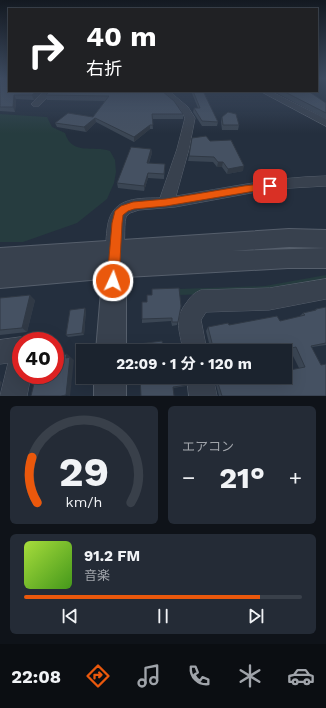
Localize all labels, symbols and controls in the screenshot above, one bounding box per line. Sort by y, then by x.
text: 40 m [86,20,156,53]
icon: right [20,24,72,76]
text: 右折 [86,58,122,79]
pin [253,169,287,203]
icon: arrive [259,175,281,197]
position arrow [92,260,134,302]
speed limit sign: 40 [12,332,64,384]
text: 22:09 · 1 分 · 120 m [116,355,252,373]
text: エアコン [182,439,234,454]
text: 29 [59,447,109,496]
text: 21° [219,460,265,495]
text: − [182,465,195,490]
text: + [289,465,302,490]
text: km/h [66,494,102,510]
text: 91.2 FM [84,547,140,565]
text: 音楽 [84,568,110,583]
icon: previous [59,605,81,627]
icon: pause [152,605,174,627]
icon: next [245,605,267,627]
icon: directions [84,662,112,690]
icon: music [135,662,163,690]
icon: phone [185,662,213,690]
icon: climate [236,662,264,690]
icon: car [287,662,315,690]
text: 22:08 [11,666,61,687]

